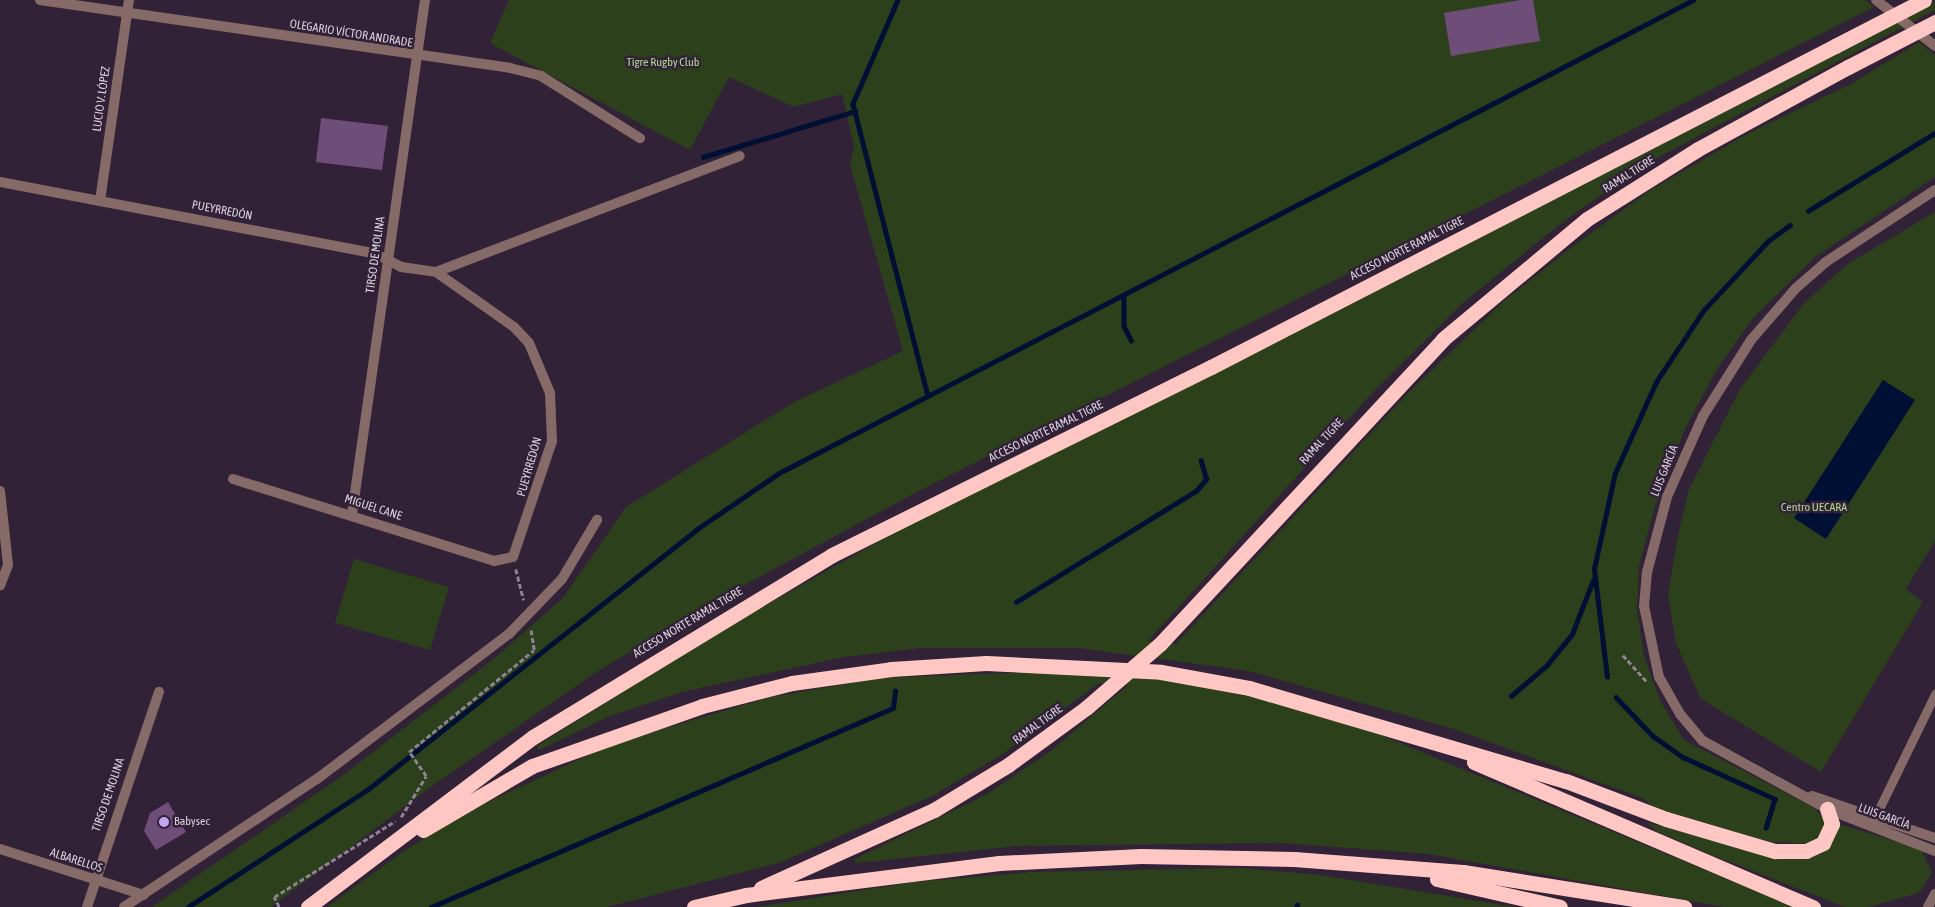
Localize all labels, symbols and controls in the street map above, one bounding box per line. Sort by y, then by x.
street label: OLEGARIO VÍCTOR ANDRADE [289,17,413,51]
park label: Tigre Rugby Club [627,56,699,70]
street label: LUCIO V. LÓPEZ [90,65,114,133]
street label: RAMAL TIGRE [1601,154,1657,196]
street label: PUEYRREDÓN [191,198,253,224]
street label: ACCESO NORTE RAMAL TIGRE [1348,214,1466,284]
street label: TIRSO DE MOLINA [363,216,389,294]
street label: ACCESO NORTE RAMAL TIGRE [987,398,1105,466]
street label: RAMAL TIGRE [1297,416,1347,468]
street label: PUEYRREDÓN [515,436,545,498]
street label: LUIS GARCÍA [1648,443,1682,499]
street label: MIGUEL CANE [343,492,403,524]
park label: Centro UECARA [1781,501,1847,515]
street label: ACCESO NORTE RAMAL TIGRE [631,585,745,661]
street label: RAMAL TIGRE [1010,702,1066,748]
street label: TIRSO DE MOLINA [90,756,128,834]
street label: LUIS GARCÍA [1856,801,1912,833]
place label: Babysec [174,815,210,829]
marker: Babysec [158,816,170,828]
street label: ALBARELLOS [48,846,104,876]

